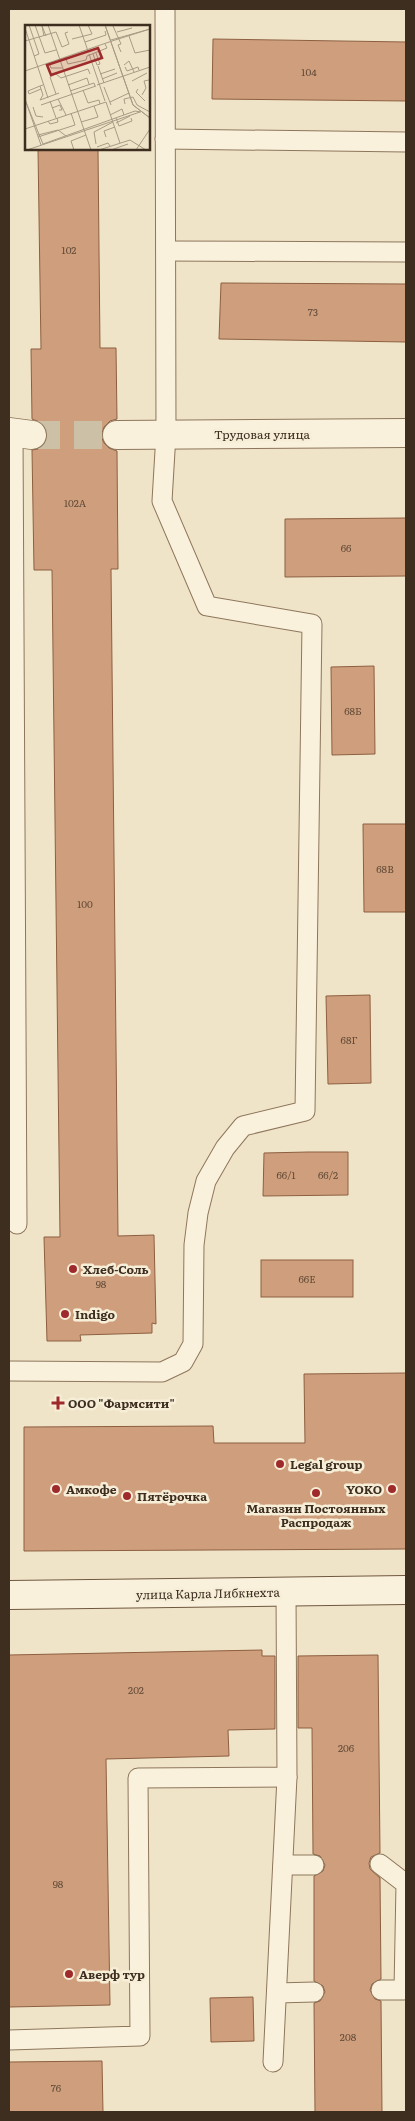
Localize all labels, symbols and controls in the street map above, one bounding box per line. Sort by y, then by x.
inset map [25,25,150,150]
house number: 104 [301,64,317,79]
house number: 102 [62,242,76,257]
house number: 73 [308,304,318,319]
street label: Трудовая улица [214,425,311,443]
house number: 102А [64,495,87,510]
house number: 66 [341,540,352,555]
house number: 68Б [344,703,362,718]
house number: 68В [376,861,394,876]
house number: 100 [77,896,93,911]
house number: 68Г [341,1032,357,1047]
house number: 66/1 [276,1167,296,1182]
house number: 66/2 [318,1167,338,1182]
place label: Хлеб-Соль [83,1260,149,1278]
marker: Хлеб-Соль [67,1263,79,1275]
house number: 66Е [298,1271,316,1286]
house number: 98 [96,1276,107,1291]
place label: Indigo [75,1305,115,1323]
marker: Indigo [59,1308,71,1320]
place label: ООО "Фармсити" [68,1394,175,1412]
marker: ООО "Фармсити" [52,1397,64,1409]
place label: Legal group [290,1455,363,1473]
marker: Legal group [274,1458,286,1470]
place label: Амкофе [66,1480,117,1498]
place label: YOKO [346,1480,382,1498]
marker: Амкофе [50,1483,62,1495]
marker: YOKO [386,1483,398,1495]
place label: Пятёрочка [137,1487,207,1505]
marker: Магазин Постоянных Распродаж [310,1487,322,1499]
marker: Пятёрочка [121,1490,133,1502]
place label: Магазин Постоянных Распродаж [247,1499,386,1531]
street label: улица Карла Либкнехта [136,1583,281,1603]
house number: 202 [128,1682,144,1697]
house number: 206 [338,1740,355,1755]
house number: 98 [53,1876,64,1891]
place label: Аверф тур [79,1965,145,1983]
marker: Аверф тур [63,1968,75,1980]
house number: 208 [340,2029,357,2044]
house number: 76 [51,2080,62,2095]

